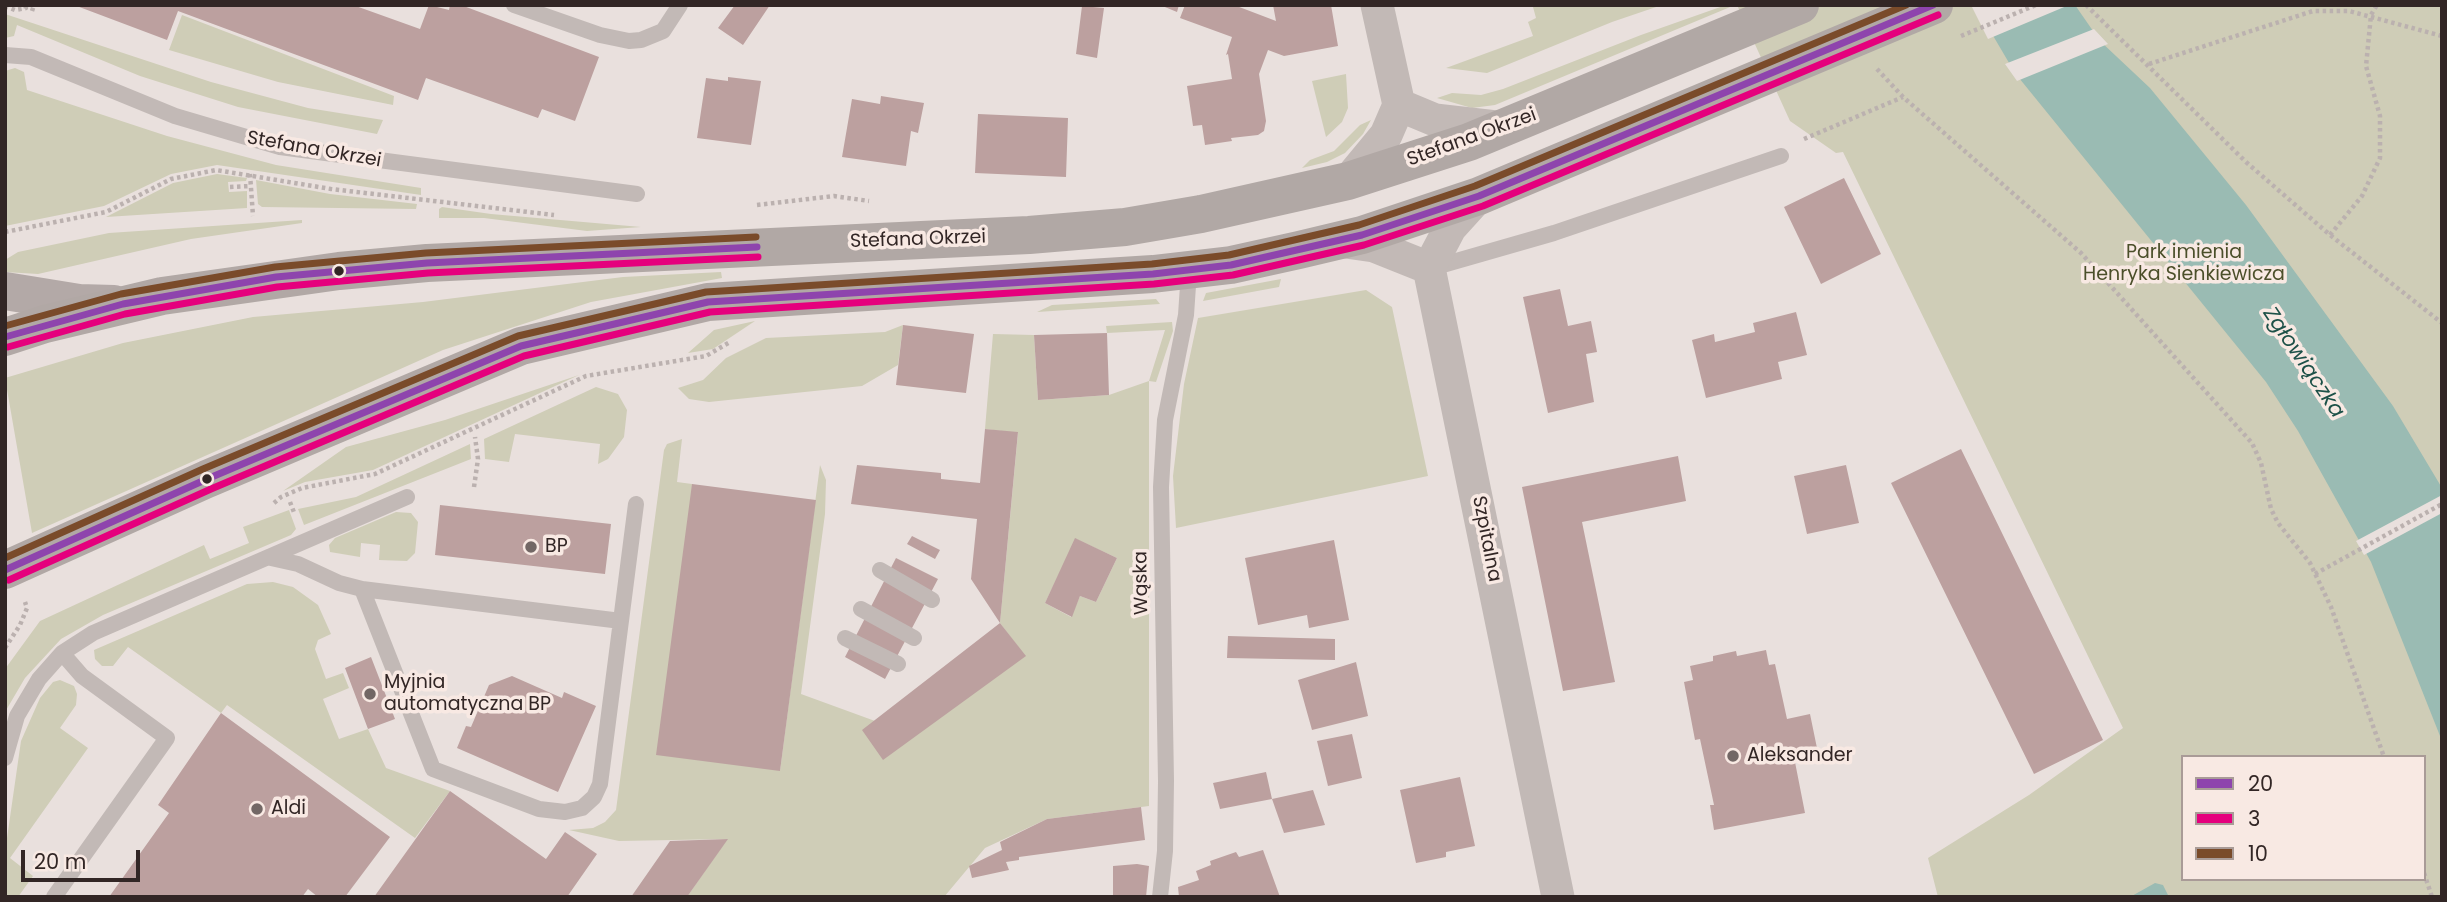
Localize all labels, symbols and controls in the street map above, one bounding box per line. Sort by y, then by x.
street label: Stefana Okrzei [1404,104,1540,172]
street label: Stefana Okrzei [245,127,383,173]
street label: Stefana Okrzei [850,226,986,254]
park label: Park imienia Henryka Sienkiewicza [2083,242,2285,286]
unlabelled marker [332,264,346,278]
water label: Zgłowiączka [2257,303,2349,423]
unlabelled marker [200,472,214,486]
street label: Szpitalna [1467,494,1505,584]
place label: BP [545,536,568,558]
marker: BP [523,539,539,555]
street label: Wąska [1130,551,1154,615]
place label: Myjnia automatyczna BP [384,672,551,716]
marker: Myjnia automatyczna BP [362,686,378,702]
place label: Aleksander [1747,745,1853,767]
marker: Aleksander [1725,748,1741,764]
legend [2181,755,2426,881]
text: 20 [2248,769,2273,798]
place label: Aldi [271,798,306,820]
marker: Aldi [249,801,265,817]
text: 3 [2248,804,2260,833]
scale bar [24,836,144,880]
text: 10 [2248,839,2268,868]
text: 20 m [34,847,87,876]

